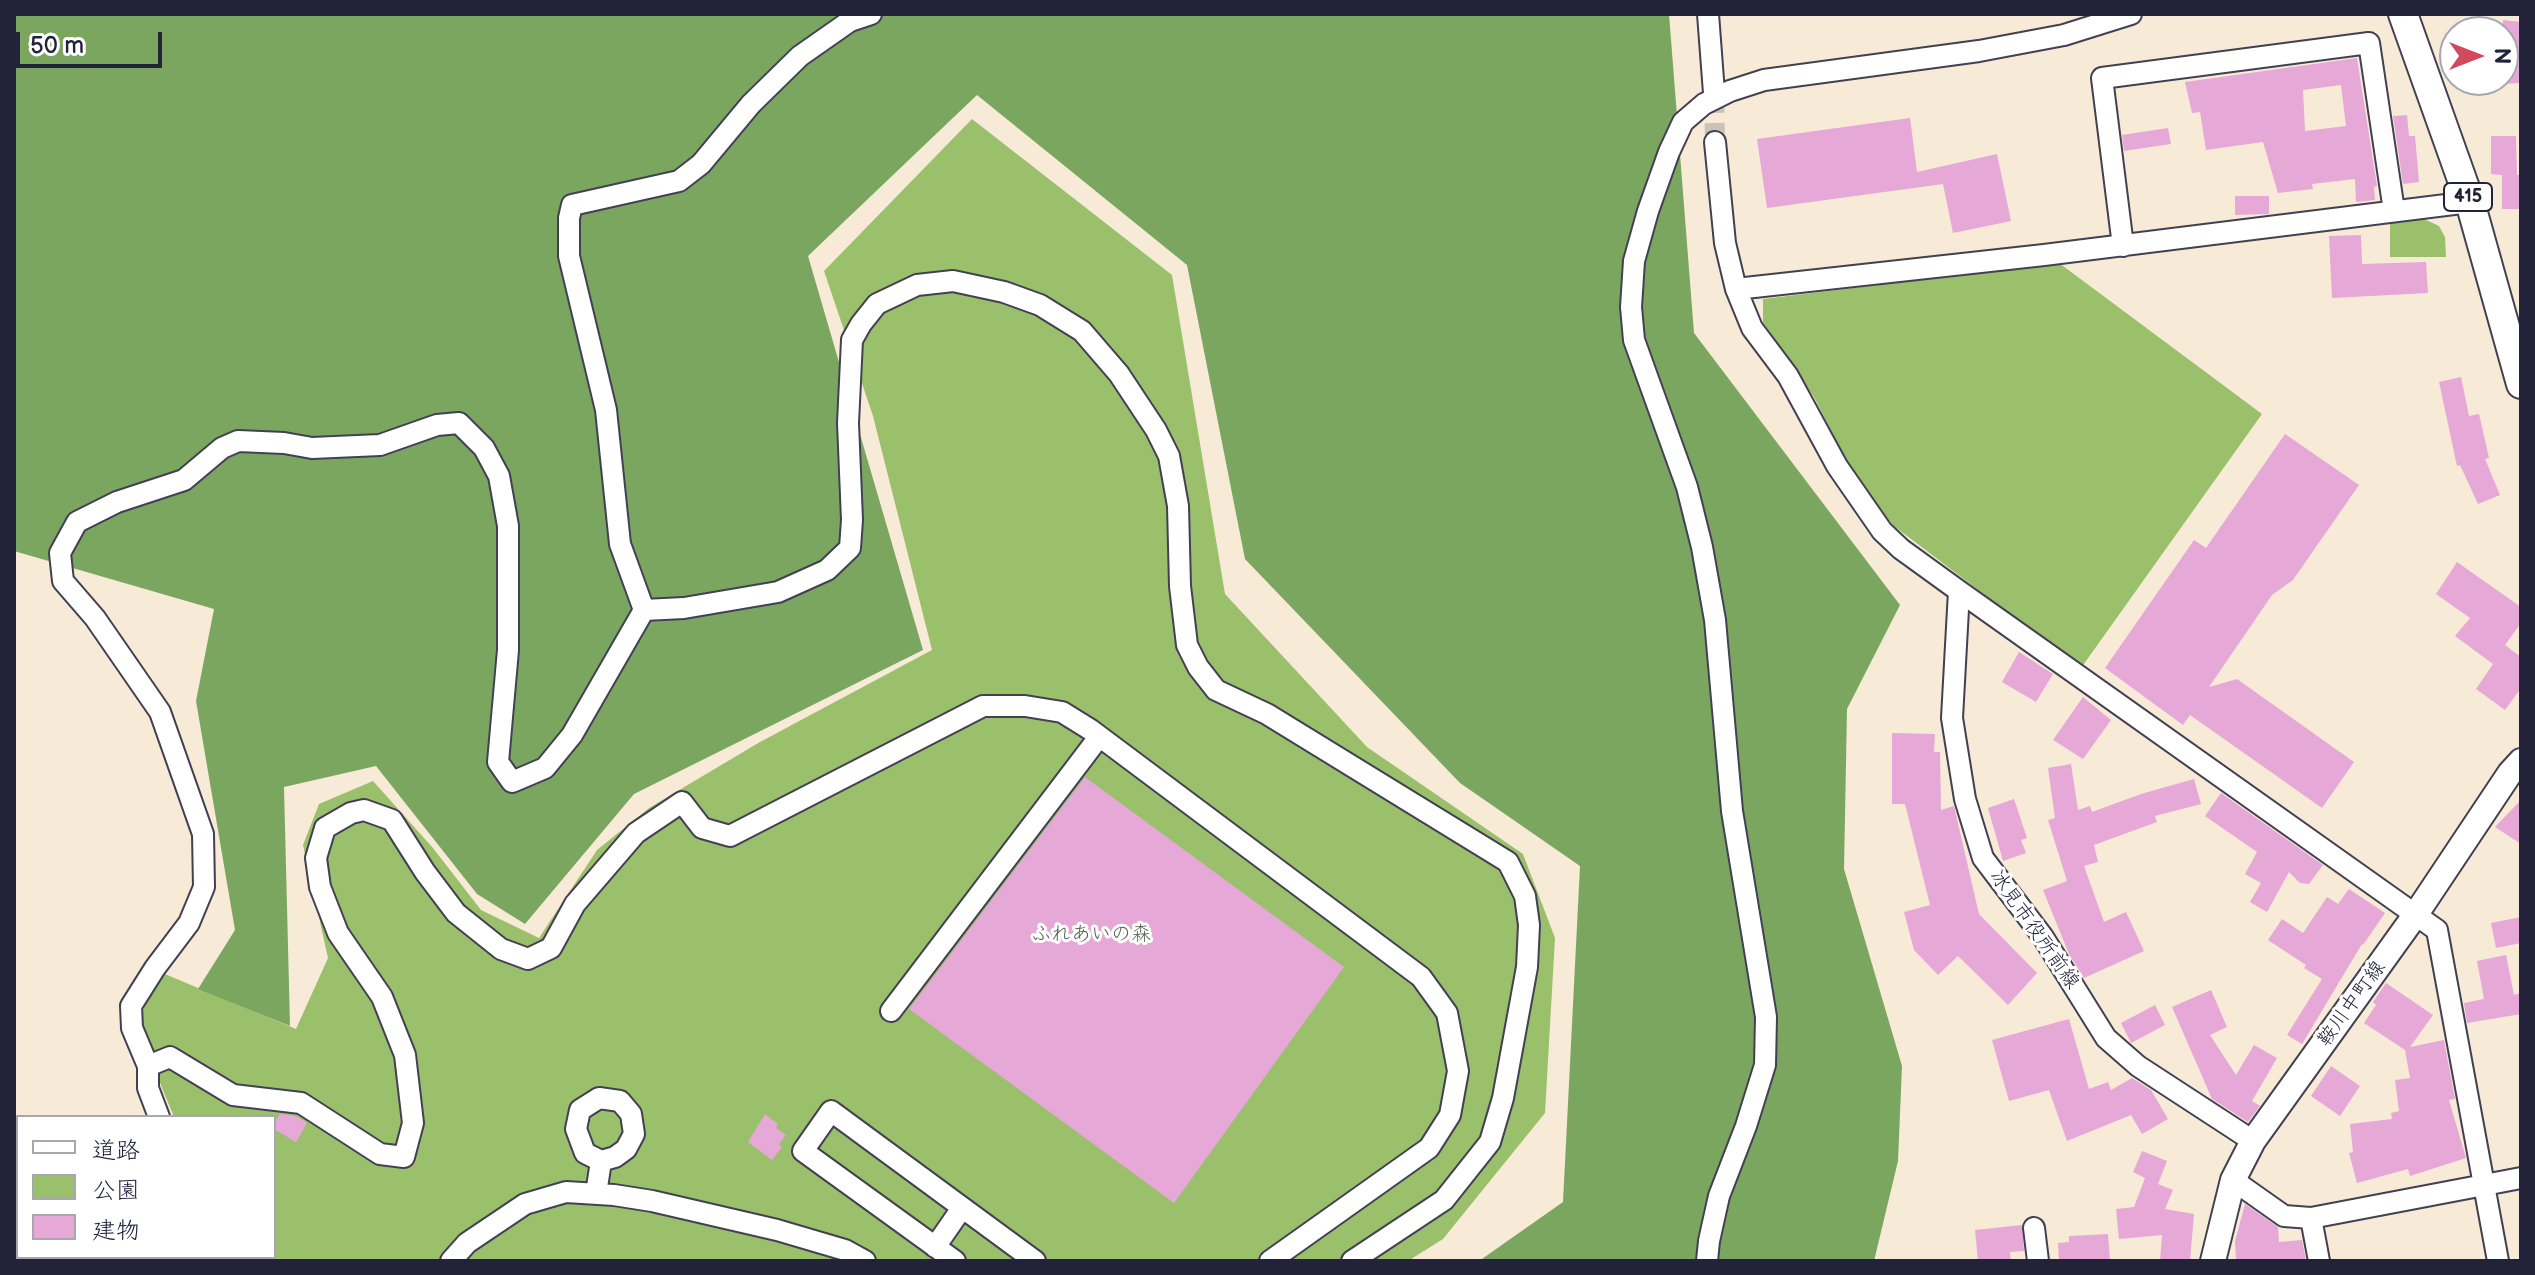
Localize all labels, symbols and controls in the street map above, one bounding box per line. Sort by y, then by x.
scale bar [20,16,166,66]
north arrow [2439,16,2519,96]
text: 50 m [30,31,84,60]
text: N [2488,48,2515,64]
road number: 415 [2444,183,2492,211]
street label: 冰見市役所前線 [1984,866,2084,994]
park label: ふれあいの森 [1031,923,1151,947]
street label: 鞍川中町線 [2313,956,2391,1052]
legend [16,1115,276,1259]
text: 道路 [92,1136,140,1165]
text: 公園 [92,1176,140,1205]
text: 建物 [92,1216,140,1245]

